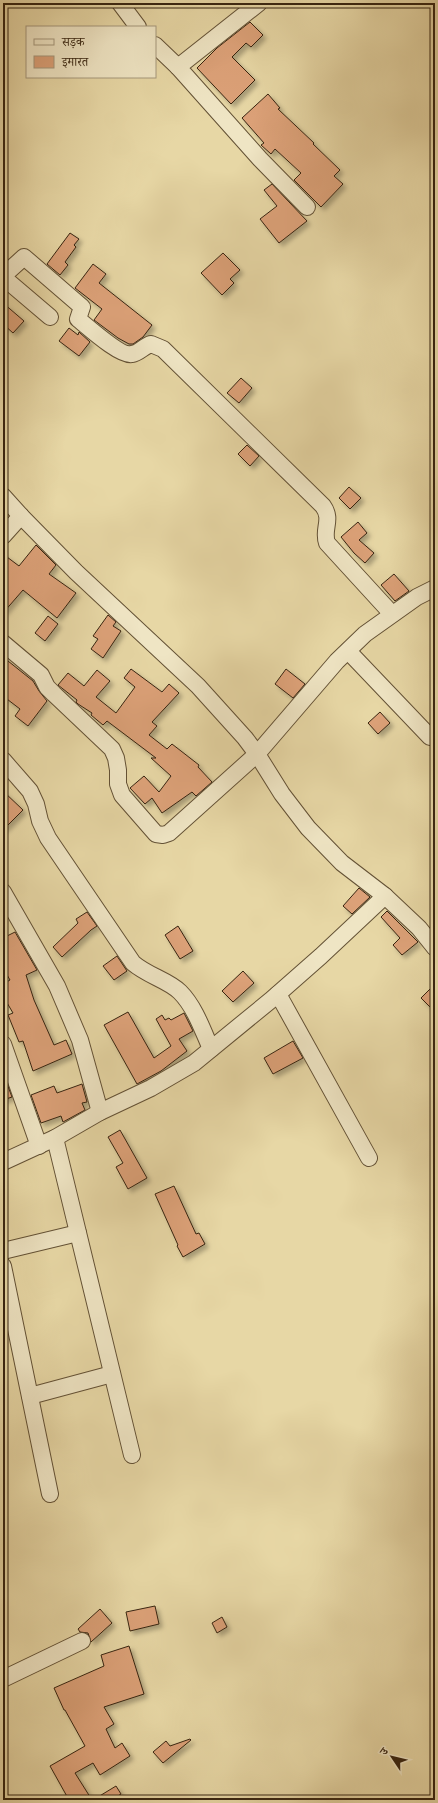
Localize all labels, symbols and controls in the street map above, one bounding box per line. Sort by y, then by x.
legend [26,26,156,78]
text: सड़क [61,34,86,50]
text: इमारत [61,54,89,70]
north arrow [372,1737,412,1777]
text: उ [376,1744,392,1758]

